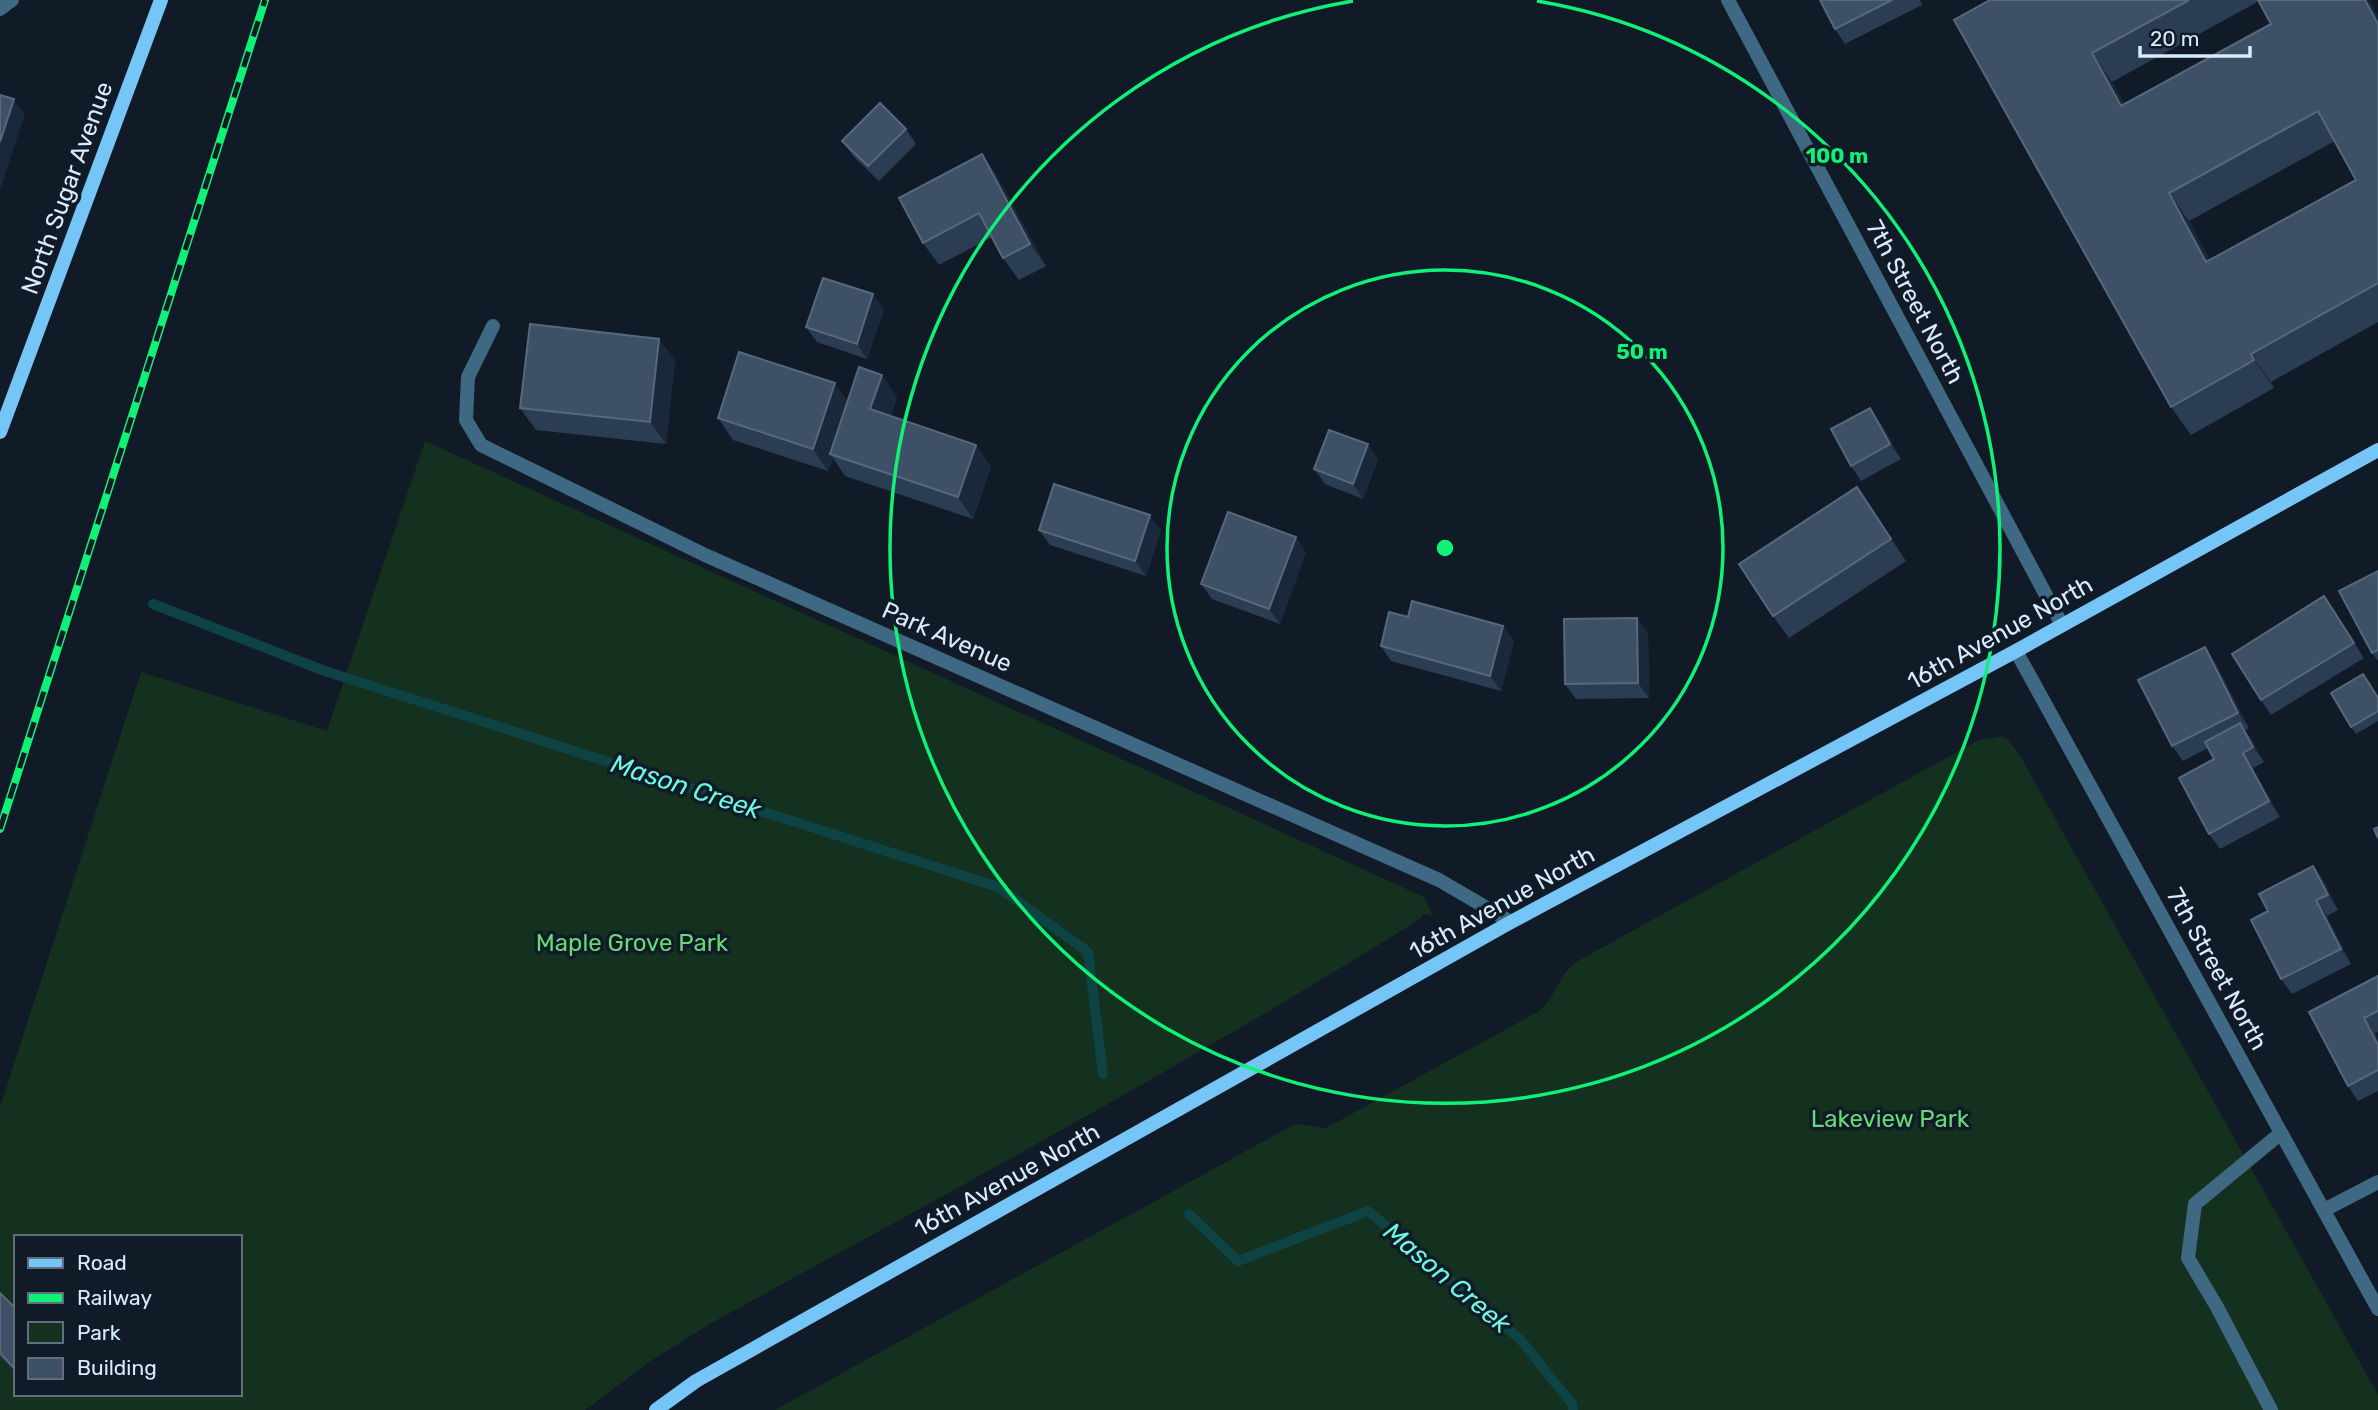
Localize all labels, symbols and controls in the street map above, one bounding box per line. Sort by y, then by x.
scale bar [2140,14,2250,58]
text: 20 m [2150,26,2199,51]
street label: North Sugar Avenue [15,78,119,298]
text: 100 m [1806,143,1868,168]
street label: 7th Street North [1860,215,1970,389]
text: 50 m [1616,339,1668,364]
centre of rings [1433,536,1457,560]
street label: 16th Avenue North [1902,570,2098,696]
street label: Park Avenue [878,596,1016,678]
water label: Mason Creek [607,748,765,826]
street label: 16th Avenue North [1404,840,1600,966]
street label: 7th Street North [2161,883,2273,1055]
park label: Maple Grove Park [536,929,729,957]
park label: Lakeview Park [1811,1105,1970,1133]
street label: 16th Avenue North [909,1117,1105,1243]
water label: Mason Creek [1377,1216,1517,1340]
legend [14,1235,242,1396]
text: Road [77,1250,127,1275]
text: Railway [77,1285,152,1310]
text: Park [77,1320,121,1345]
text: Building [77,1355,157,1380]

